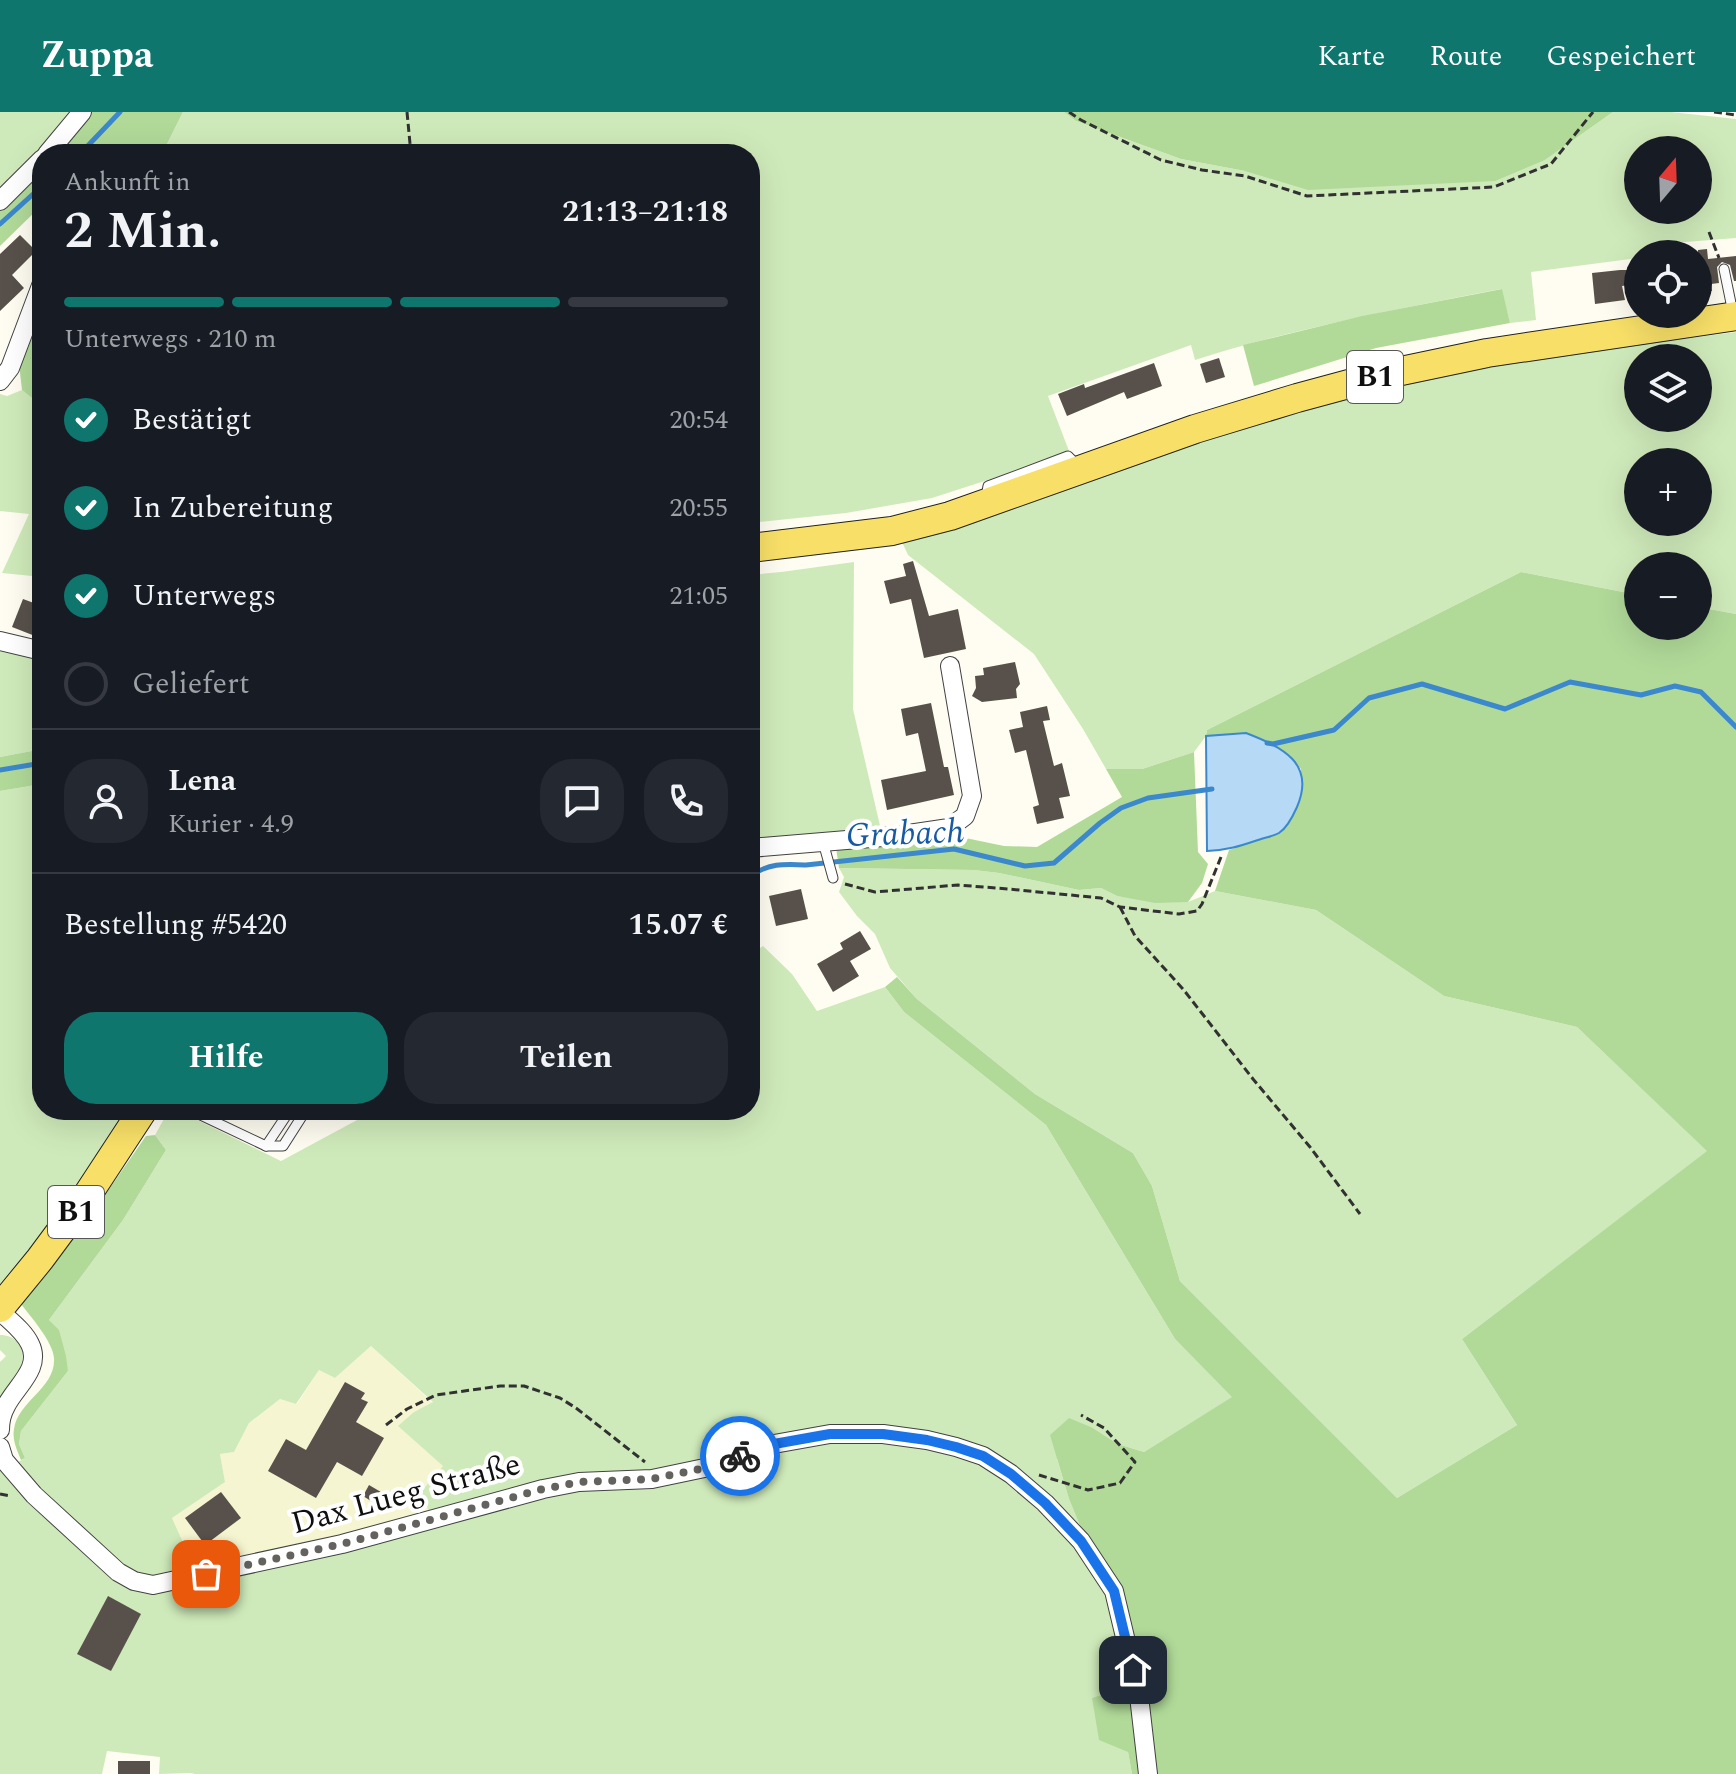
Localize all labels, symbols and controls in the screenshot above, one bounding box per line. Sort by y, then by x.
text: Zuppa [40,27,153,85]
text: Karte [1318,35,1385,78]
text: Route [1429,35,1502,78]
text: Gespeichert [1546,35,1696,78]
north arrow [1624,136,1712,224]
map controls [1624,136,1712,640]
text: Ankunft in [64,162,190,202]
text: 21:13–21:18 [562,189,728,235]
text: 2 Min. [64,192,221,271]
button: locate [1624,240,1712,328]
text: Unterwegs · 210 m [64,319,276,359]
button: layers [1624,344,1712,432]
road number: B1 [1347,351,1403,403]
text: Bestätigt [132,397,252,443]
icon: check [64,398,108,442]
text: 20:54 [669,400,728,440]
button: + [1624,448,1712,536]
text: In Zubereitung [132,485,333,531]
icon: check [64,486,108,530]
text: 20:55 [669,488,728,528]
button: − [1624,552,1712,640]
text: Unterwegs [132,573,276,619]
icon: check [64,574,108,618]
text: 21:05 [669,576,728,616]
text: Geliefert [132,661,250,707]
text: Lena [168,758,236,804]
button: person [64,759,148,843]
button: chat [540,759,624,843]
button: phone [644,759,728,843]
text: Kurier · 4.9 [168,804,294,844]
water label: Grabach [845,806,965,862]
text: Bestellung #5420 [64,902,287,948]
text: 15.07 € [628,902,728,948]
button: Hilfe [64,1012,388,1104]
button: Teilen [404,1012,728,1104]
road number: B1 [48,1186,104,1238]
courier [700,1416,780,1496]
icon: bike [718,1434,762,1478]
street label: Dax Lueg Straße [286,1440,526,1548]
pin [172,1540,240,1608]
icon: bag [184,1552,228,1596]
pin [1099,1636,1167,1704]
icon: home [1111,1648,1155,1692]

